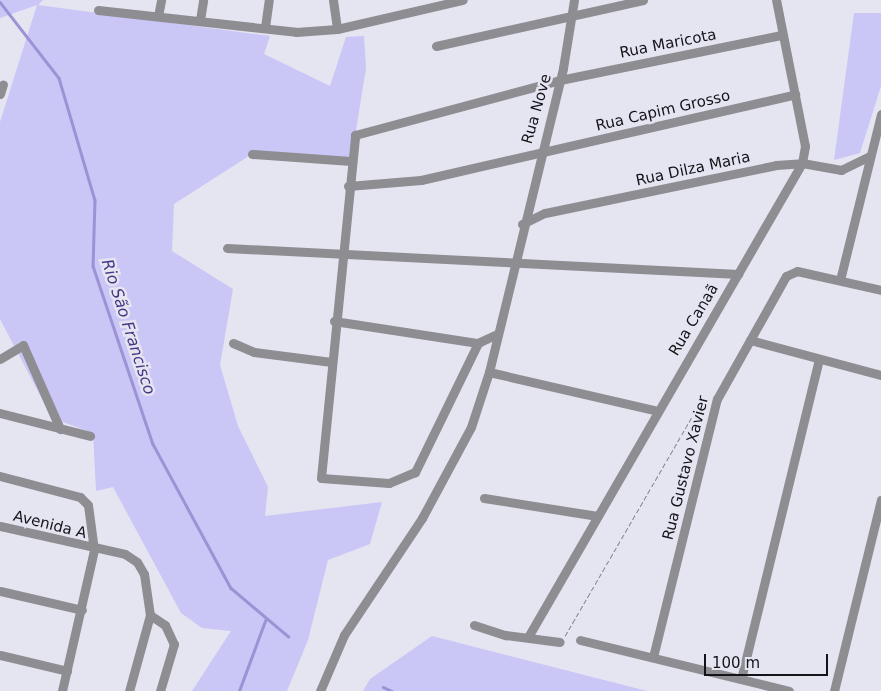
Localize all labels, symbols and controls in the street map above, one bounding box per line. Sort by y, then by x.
street label: Rua Maricota [618,26,718,62]
street label: Rua Nove [518,72,556,146]
street label: Rua Capim Grosso [594,87,732,135]
street label: Rua Dilza Maria [634,148,752,190]
water label: Rio São Francisco [97,257,159,397]
street label: Rua Canaã [665,281,723,359]
street label: Rua Gustavo Xavier [659,394,713,542]
street label: Avenida A [11,507,89,543]
scale bar [706,644,830,676]
text: 100 m [712,654,760,672]

